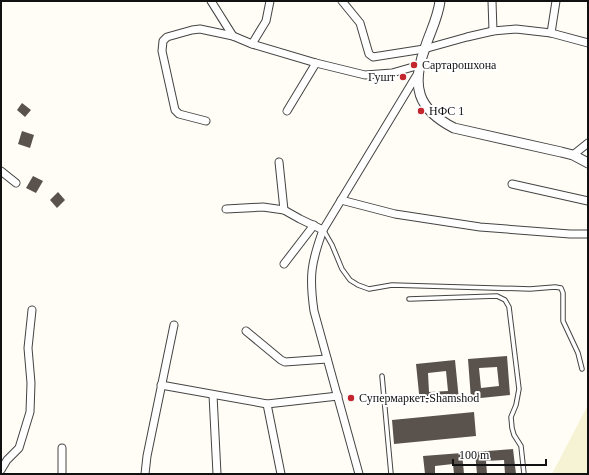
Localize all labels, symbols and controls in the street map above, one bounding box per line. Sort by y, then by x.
place label: Сартарошхона [422,58,497,72]
marker: Сартарошхона [409,60,419,70]
place label: Гушт [368,70,396,84]
marker: Гушт [398,72,408,82]
place label: НФС 1 [429,104,464,118]
marker: НФС 1 [416,106,426,116]
place label: Супермаркет-Shamshod [359,391,479,405]
marker: Супермаркет-Shamshod [346,393,356,403]
scale bar [453,441,546,467]
text: 100 m [459,448,490,462]

